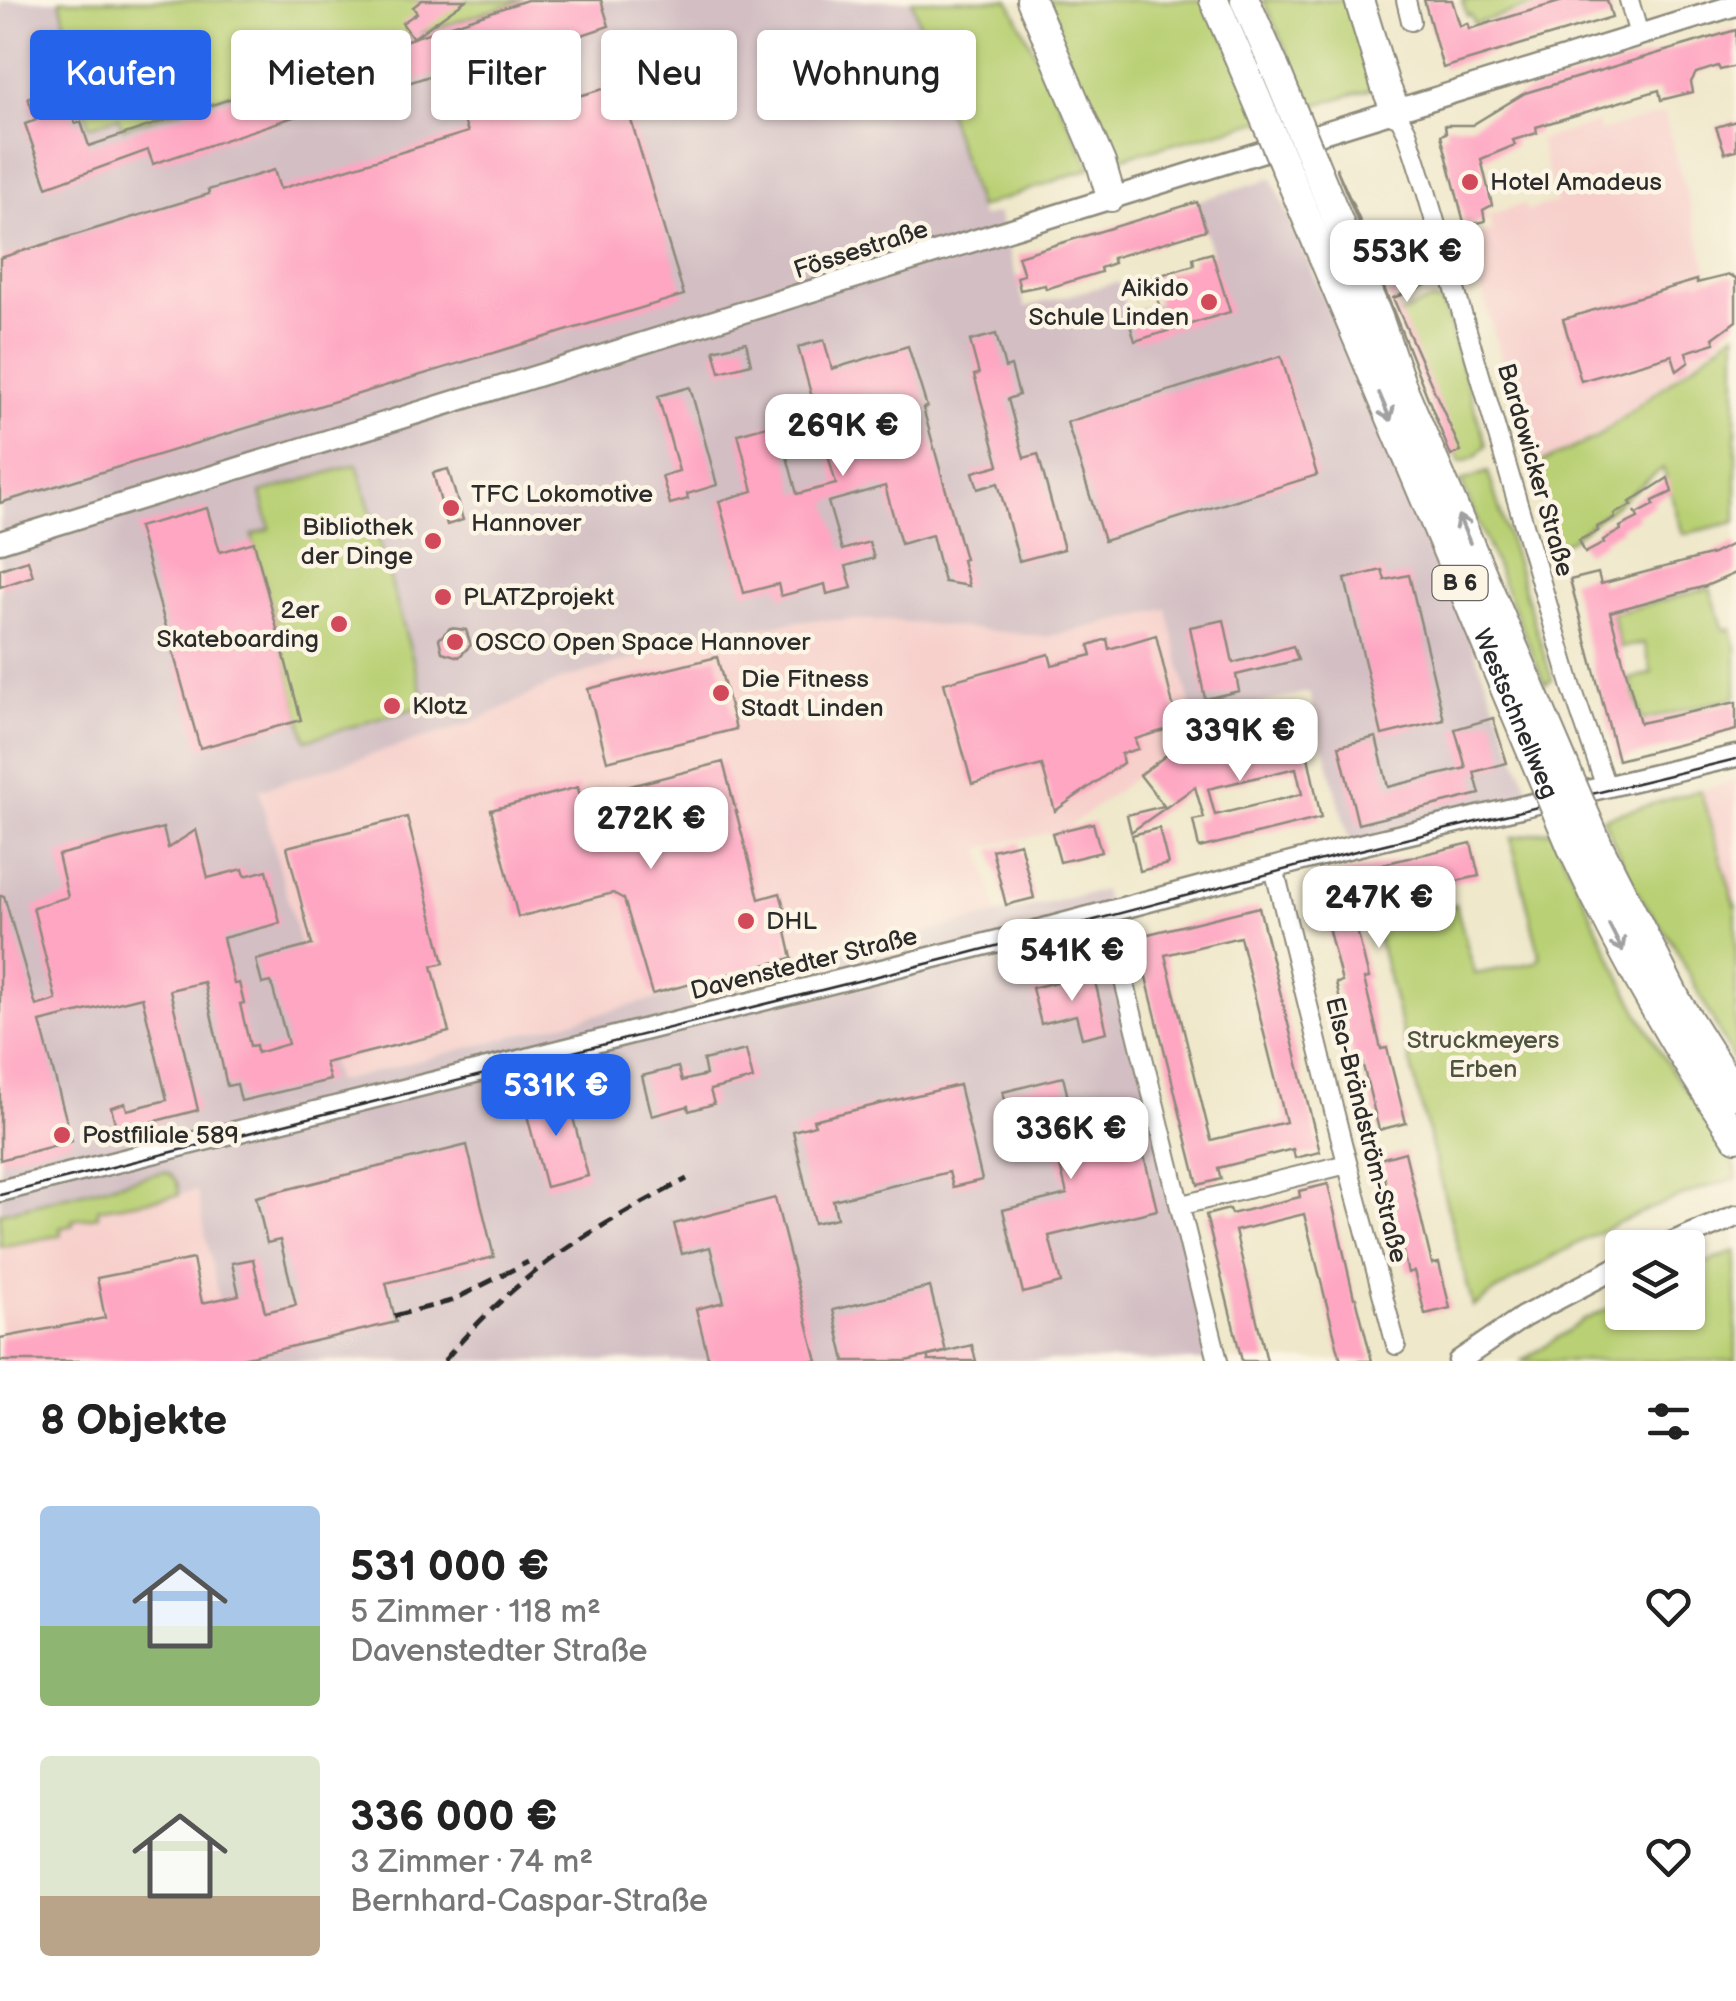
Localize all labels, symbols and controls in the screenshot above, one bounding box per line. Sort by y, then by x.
chip: Kaufen [30,30,211,120]
chip: Mieten [231,30,411,120]
chip: Filter [431,30,581,120]
chip: Neu [601,30,737,120]
chip: Wohnung [757,30,976,120]
place label: Hotel Amadeus [1490,167,1662,198]
marker: Hotel Amadeus [1459,171,1481,193]
street label: Fössestraße [790,214,932,286]
pin: 553K € [1326,220,1488,305]
text: 553K € [1352,233,1462,272]
place label: Aikido Schule Linden [1028,273,1189,333]
marker: Aikido Schule Linden [1198,291,1220,313]
street label: Bardowicker Straße [1490,360,1580,580]
one-way arrow [1377,391,1395,422]
pin: 269K € [762,394,924,479]
text: 269K € [787,407,899,446]
place label: TFC Lokomotive Hannover [471,479,653,539]
marker: TFC Lokomotive Hannover [440,497,462,519]
place label: Bibliothek der Dinge [301,512,414,572]
one-way arrow [1453,515,1471,545]
marker: Bibliothek der Dinge [422,530,444,552]
road number: B 6 [1432,566,1488,600]
place label: PLATZprojekt [463,582,615,613]
marker: PLATZprojekt [432,586,454,608]
place label: 2er Skateboarding [156,595,320,655]
marker: 2er Skateboarding [328,613,350,635]
street label: Westschnellweg [1466,624,1565,803]
place label: OSCO Open Space Hannover [475,627,811,658]
marker: OSCO Open Space Hannover [444,631,466,653]
place label: Die Fitness Stadt Linden [741,664,884,724]
marker: Die Fitness Stadt Linden [710,682,732,704]
place label: Klotz [412,691,468,722]
marker: Klotz [381,695,403,717]
pin: 339K € [1159,699,1321,784]
text: 339K € [1185,712,1295,751]
pin: 272K € [570,787,732,872]
text: 272K € [596,800,706,839]
pin: 247K € [1298,866,1460,951]
text: 247K € [1325,879,1433,918]
place label: DHL [766,906,818,937]
marker: DHL [735,910,757,932]
pin: 541K € [991,919,1153,1004]
street label: Davenstedter Straße [687,921,921,1007]
one-way arrow [1607,922,1626,952]
text: 541K € [1020,932,1124,971]
street label: Elsa-Brändström-Straße [1318,994,1414,1266]
park label: Struckmeyers Erben [1407,1025,1559,1085]
pin: 531K € [475,1054,637,1139]
text: 531K € [503,1067,609,1106]
pin: 336K € [990,1097,1152,1182]
text: 336K € [1015,1110,1127,1149]
place label: Postfiliale 589 [82,1120,239,1151]
marker: Postfiliale 589 [51,1124,73,1146]
map controls [1605,1230,1705,1330]
button: layers [1605,1230,1705,1330]
icon: filters [1641,1394,1696,1449]
text: 8 Objekte [40,1396,227,1447]
text: 531 000 € [350,1542,549,1593]
icon: home [120,1546,240,1666]
icon: heart [1641,1579,1696,1634]
text: 5 Zimmer · 118 m² [350,1593,601,1632]
text: Davenstedter Straße [350,1632,647,1671]
text: 336 000 € [350,1792,557,1843]
icon: home [120,1796,240,1916]
icon: heart [1641,1829,1696,1884]
text: 3 Zimmer · 74 m² [350,1843,593,1882]
text: Bernhard-Caspar-Straße [350,1882,708,1921]

